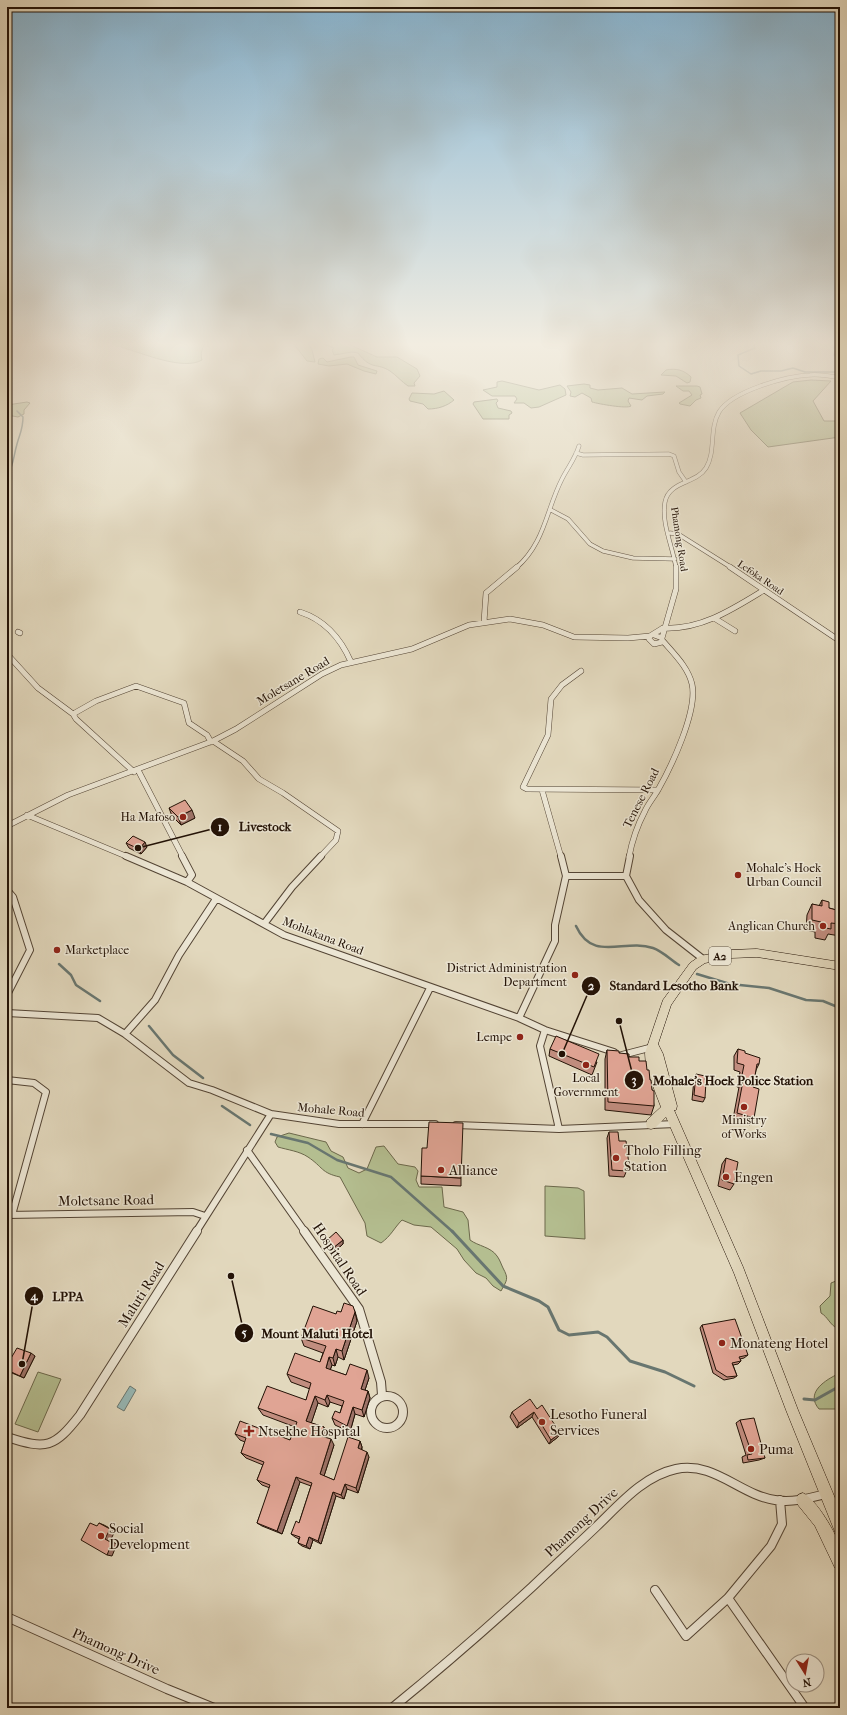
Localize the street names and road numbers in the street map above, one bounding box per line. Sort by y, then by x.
street label: Phamong Road [668,506,690,573]
street label: Lefoka Road [735,558,786,598]
street label: Moletsane Road [254,654,332,708]
street label: Tenese Road [620,765,662,830]
street label: Mohlakana Road [280,914,366,958]
road number: A2 [709,947,731,965]
street label: Mohale Road [297,1100,366,1120]
street label: Moletsane Road [58,1191,155,1210]
street label: Hospital Road [309,1220,370,1299]
street label: Maluti Road [115,1258,168,1330]
street label: Phamong Drive [541,1484,622,1561]
street label: Phamong Drive [69,1625,162,1678]

